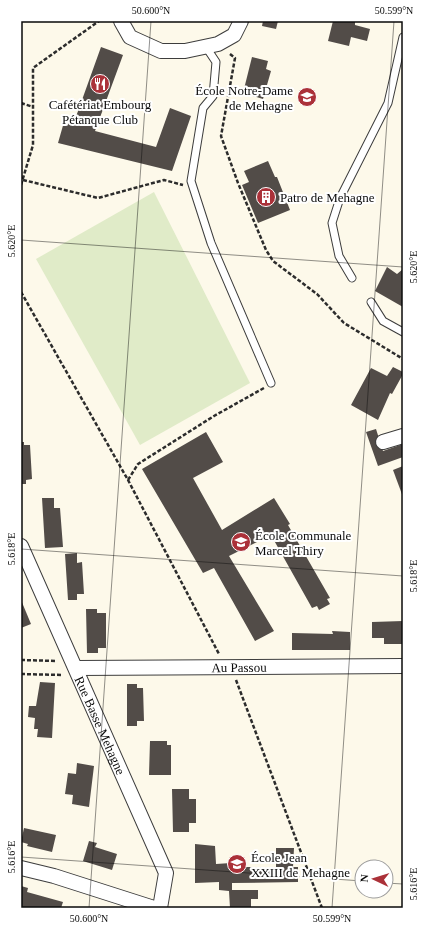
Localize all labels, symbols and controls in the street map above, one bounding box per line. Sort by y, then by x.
text: 50.600°N [132,5,170,16]
text: 50.599°N [375,5,413,16]
restaurant icon: Cafétériat Embourg Pétanque Club [89,73,111,95]
place label: École Notre-Dame de Mehagne [195,83,293,113]
school or university icon: École Notre-Dame de Mehagne [296,86,318,108]
place label: Cafétériat Embourg Pétanque Club [49,97,152,127]
building icon: Patro de Mehagne [255,186,277,208]
place label: Patro de Mehagne [280,190,375,205]
text: 5.620°E [6,225,17,257]
text: 5.620°E [408,251,419,283]
place label: École Communale Marcel Thiry [255,528,352,558]
school or university icon: École Communale Marcel Thiry [230,531,252,553]
text: 5.618°E [6,533,17,565]
text: 5.618°E [408,560,419,592]
street label: Au Passou [211,660,267,675]
street label: Rue Basse Mehagne [72,674,128,777]
text: 5.616°E [6,841,17,873]
place label: École Jean XXIII de Mehagne [251,850,350,880]
school or university icon: École Jean XXIII de Mehagne [226,853,248,875]
north arrow [354,859,394,899]
text: 5.616°E [408,868,419,900]
text: N [358,874,370,883]
text: 50.600°N [70,913,108,924]
text: 50.599°N [313,913,351,924]

